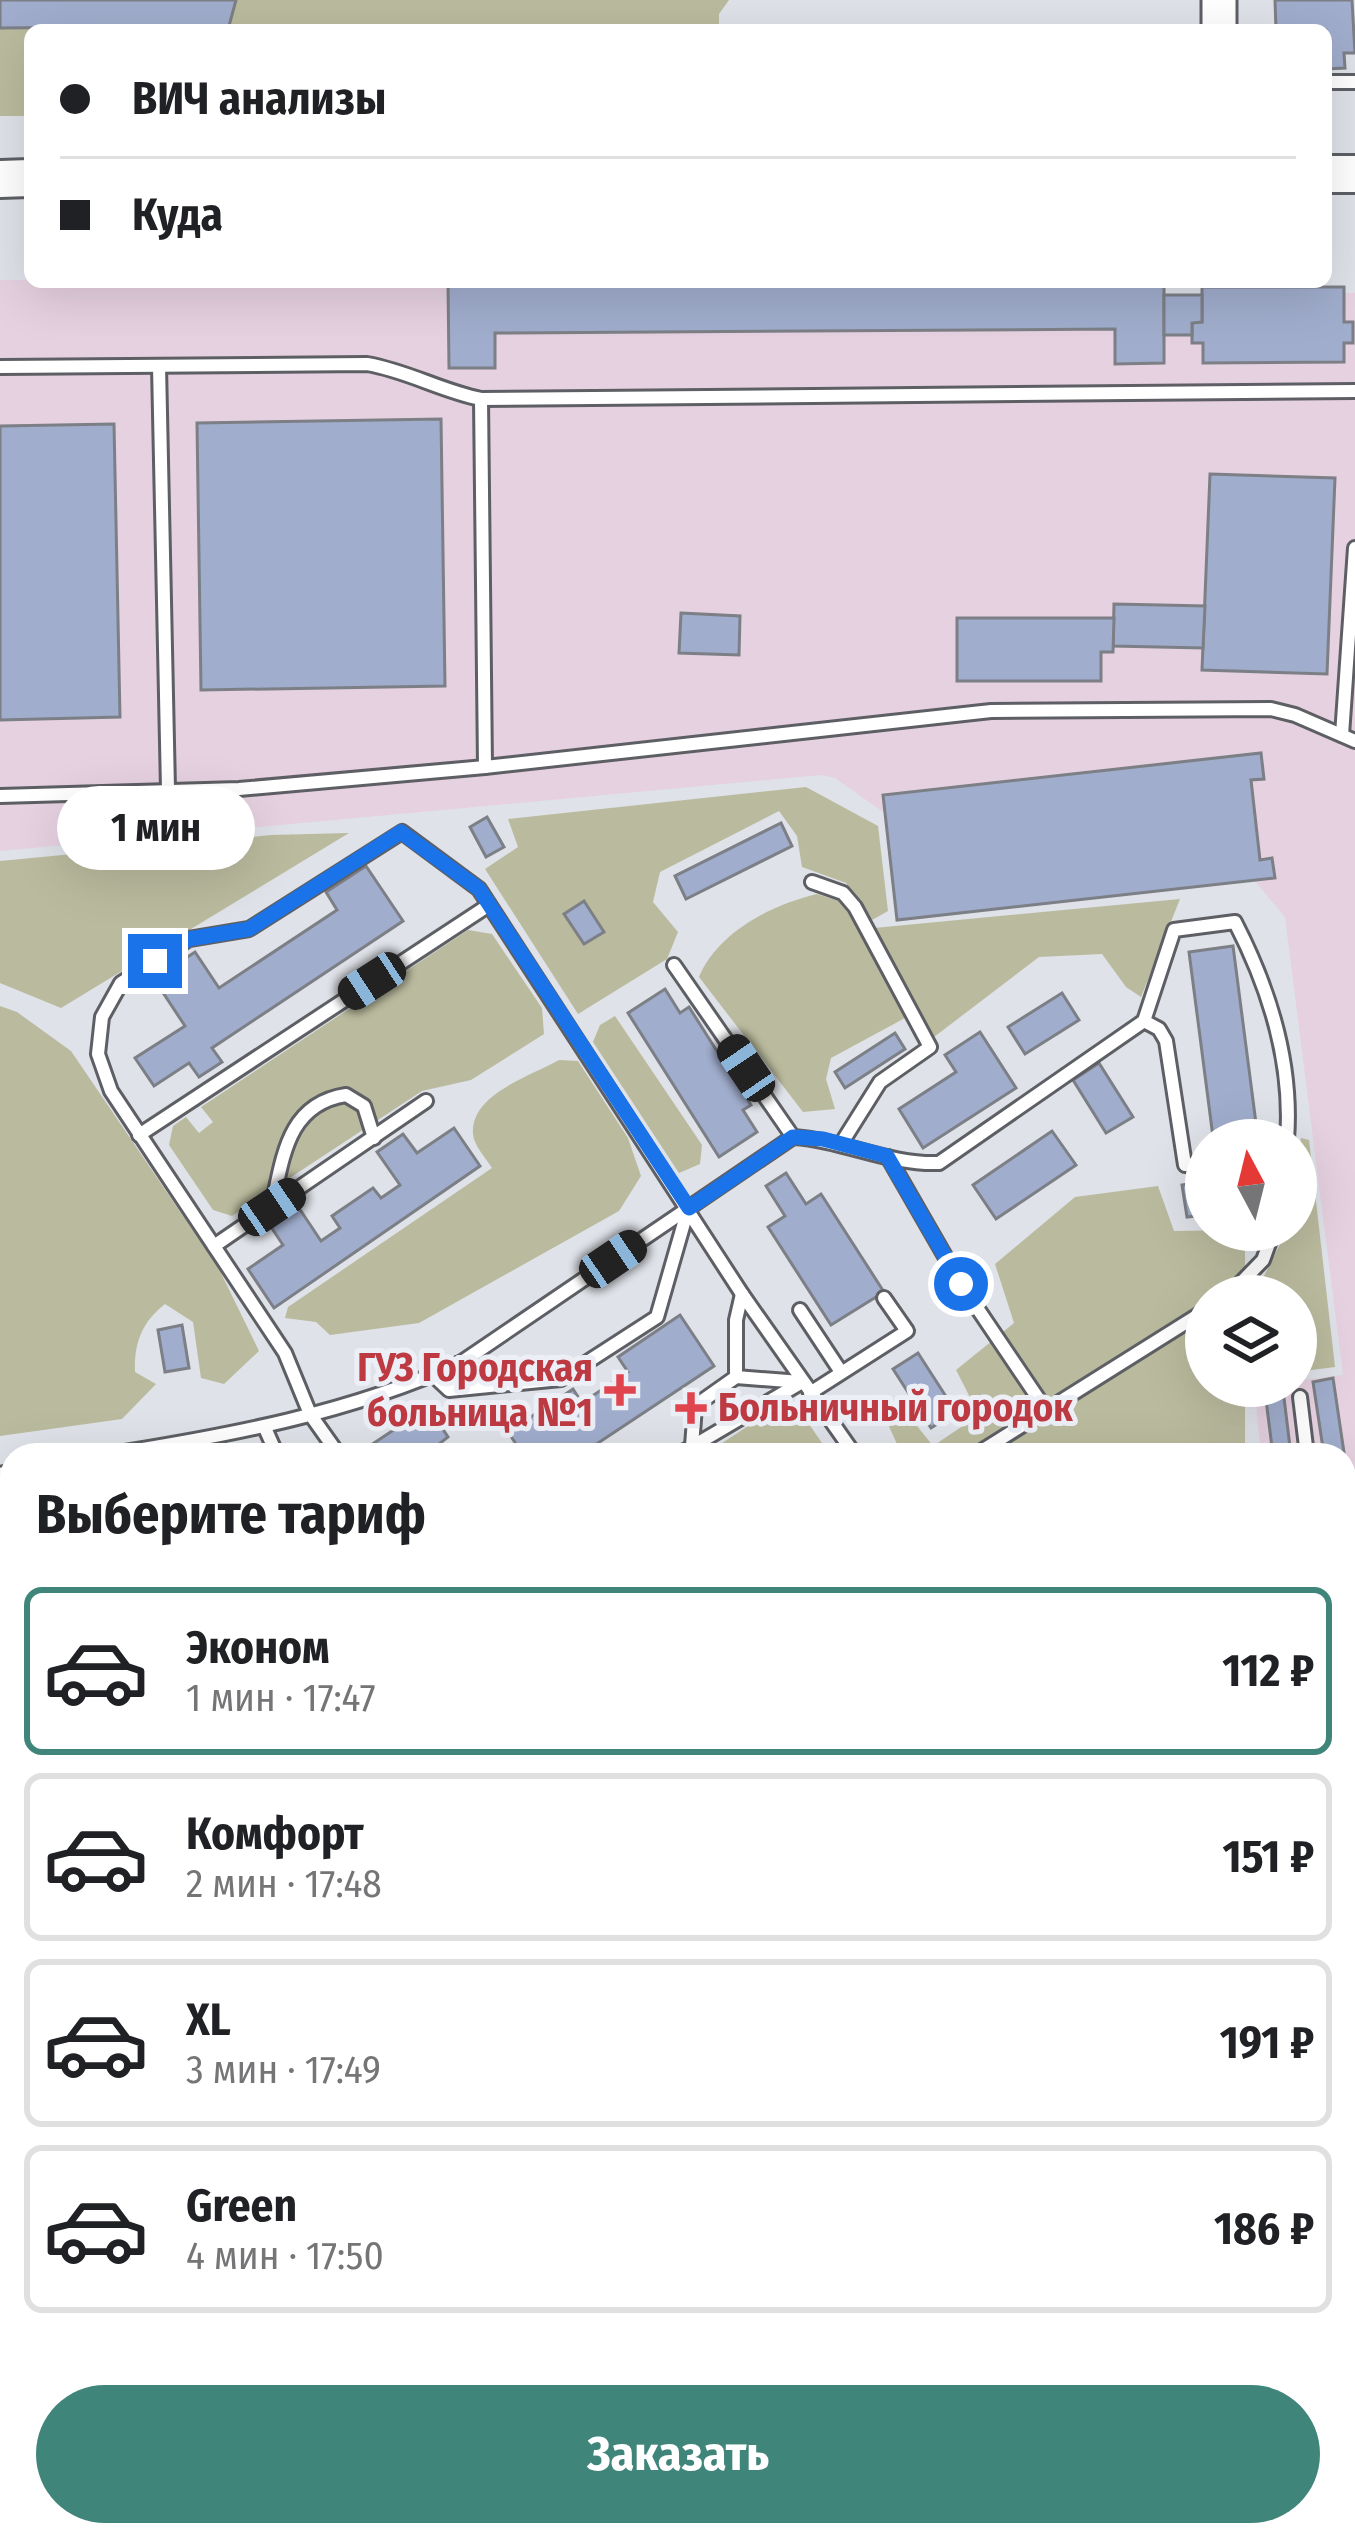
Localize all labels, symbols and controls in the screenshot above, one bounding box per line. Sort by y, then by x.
text: ВИЧ анализы [132,72,386,126]
text: Куда [132,188,223,242]
callout: 1 мин [56,787,254,871]
text: 1 мин [111,805,201,851]
route end [128,934,182,988]
car [332,946,412,1016]
car [711,1028,781,1108]
north arrow [1185,1119,1317,1251]
map controls [1185,1119,1317,1407]
car [232,1172,312,1242]
car [573,1224,653,1294]
route start [934,1257,988,1311]
button: layers [1185,1275,1317,1407]
place label: ГУЗ Городская больница №1 [357,1345,593,1436]
marker: ГУЗ Городская больница №1 [604,1374,636,1406]
place label: Больничный городок [718,1385,1073,1431]
marker: Больничный городок [675,1392,707,1424]
text: Выберите тариф [36,1483,426,1547]
icon: car [42,1617,150,1725]
text: Эконом [186,1621,330,1675]
text: 112 ₽ [1222,1644,1314,1698]
text: 1 мин · 17:47 [186,1675,375,1721]
icon: car [42,1803,150,1911]
text: Комфорт [186,1807,364,1861]
text: 151 ₽ [1223,1830,1314,1884]
text: 2 мин · 17:48 [186,1861,382,1907]
icon: car [42,1989,150,2097]
text: XL [186,1993,231,2047]
text: 191 ₽ [1220,2016,1314,2070]
text: 3 мин · 17:49 [186,2047,381,2093]
icon: car [42,2175,150,2283]
text: Green [186,2179,297,2233]
text: 186 ₽ [1214,2202,1314,2256]
text: 4 мин · 17:50 [186,2233,384,2279]
button: Заказать [36,2385,1320,2523]

